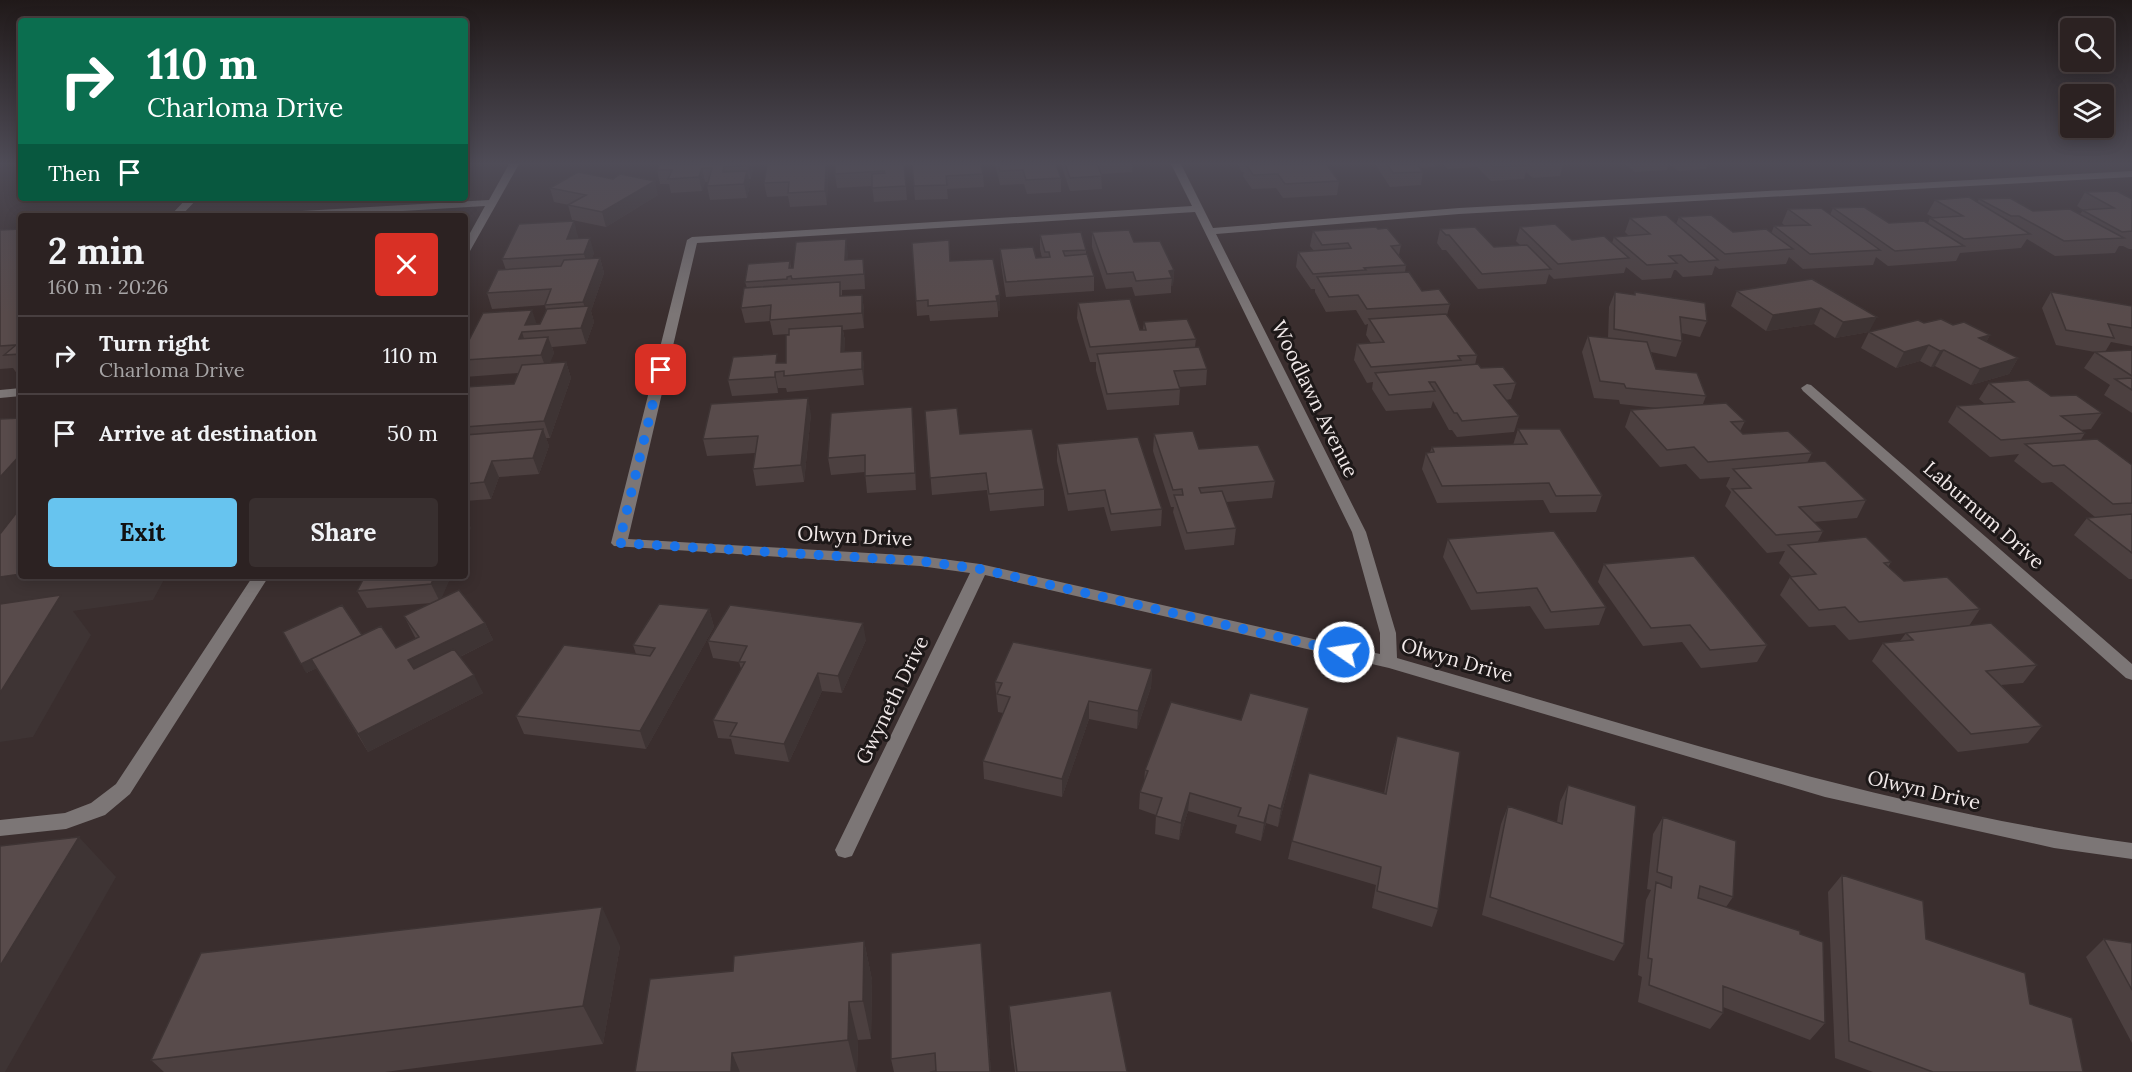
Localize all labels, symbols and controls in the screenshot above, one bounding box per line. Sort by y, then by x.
map controls [2060,18,2114,138]
button: search [2060,18,2114,72]
text: 110 m [147,37,258,91]
icon: right [48,42,126,120]
button: layers [2060,84,2114,138]
text: Charloma Drive [147,90,343,124]
icon: arrive [113,156,146,189]
text: Then [48,159,101,187]
text: 2 min [48,228,145,274]
button: close [375,233,438,296]
text: 160 m · 20:26 [48,274,168,299]
street label: Woodlawn Avenue [1267,316,1364,481]
text: Turn right [99,329,210,357]
icon: right [48,339,81,372]
text: 110 m [383,341,438,369]
pin [635,344,686,395]
icon: arrive [644,353,677,386]
text: Charloma Drive [99,357,244,382]
icon: arrive [48,417,81,450]
text: Arrive at destination [99,419,317,447]
text: 50 m [387,419,438,447]
street label: Laburnum Drive [1919,455,2050,574]
button: Exit [48,498,237,567]
button: Share [249,498,438,567]
street label: Olwyn Drive [797,520,913,551]
position arrow [1312,620,1376,684]
street label: Gwyneth Drive [850,631,933,768]
street label: Olwyn Drive [1398,632,1516,687]
street label: Olwyn Drive [1865,764,1983,815]

